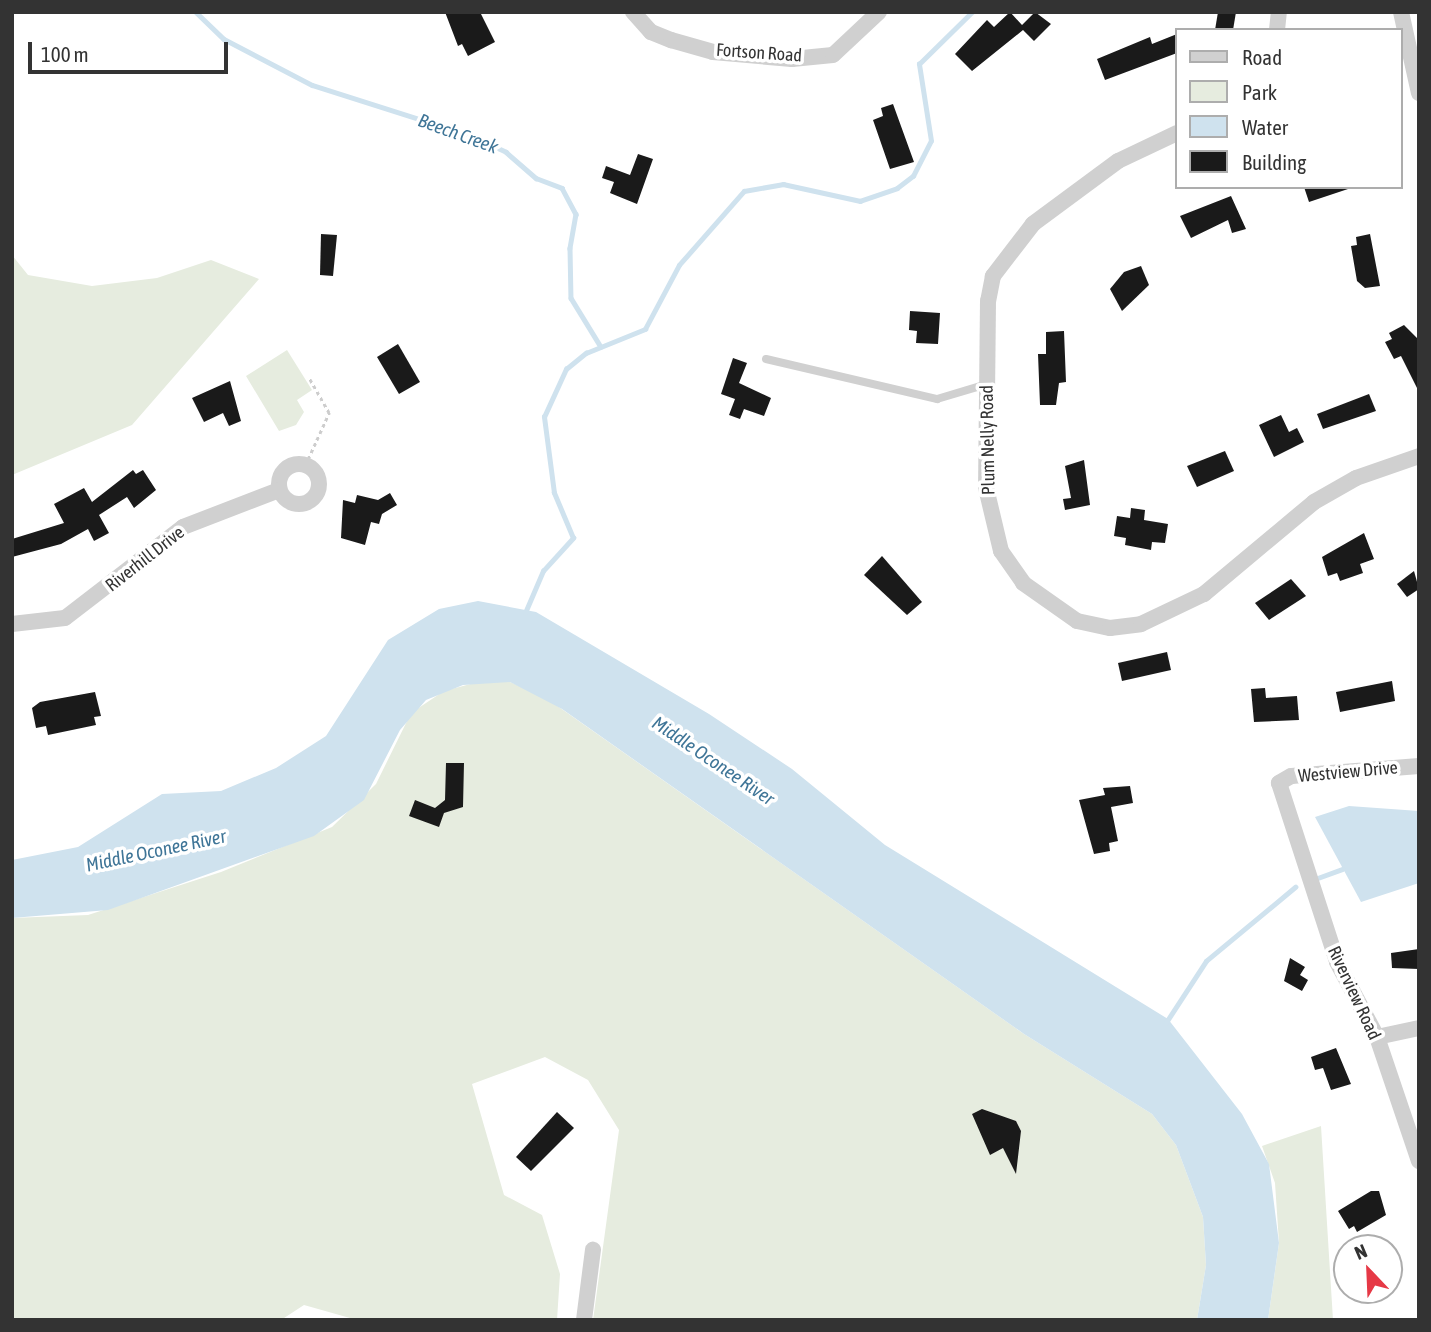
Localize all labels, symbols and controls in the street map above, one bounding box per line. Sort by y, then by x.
scale bar [32,28,231,72]
legend [1176,28,1403,189]
street label: Fortson Road [715,39,803,67]
text: 100 m [41,42,89,66]
text: Road [1242,45,1282,69]
text: Park [1242,80,1277,104]
water label: Beech Creek [415,109,501,159]
text: Water [1242,115,1288,139]
text: Building [1242,150,1306,174]
street label: Plum Nelly Road [976,385,1000,495]
street label: Riverhill Drive [101,522,189,596]
water label: Middle Oconee River [648,712,778,810]
street label: Westview Drive [1297,757,1399,787]
water label: Middle Oconee River [84,825,228,877]
street label: Riverview Road [1323,943,1385,1043]
north arrow [1333,1234,1403,1304]
text: N [1351,1239,1370,1264]

